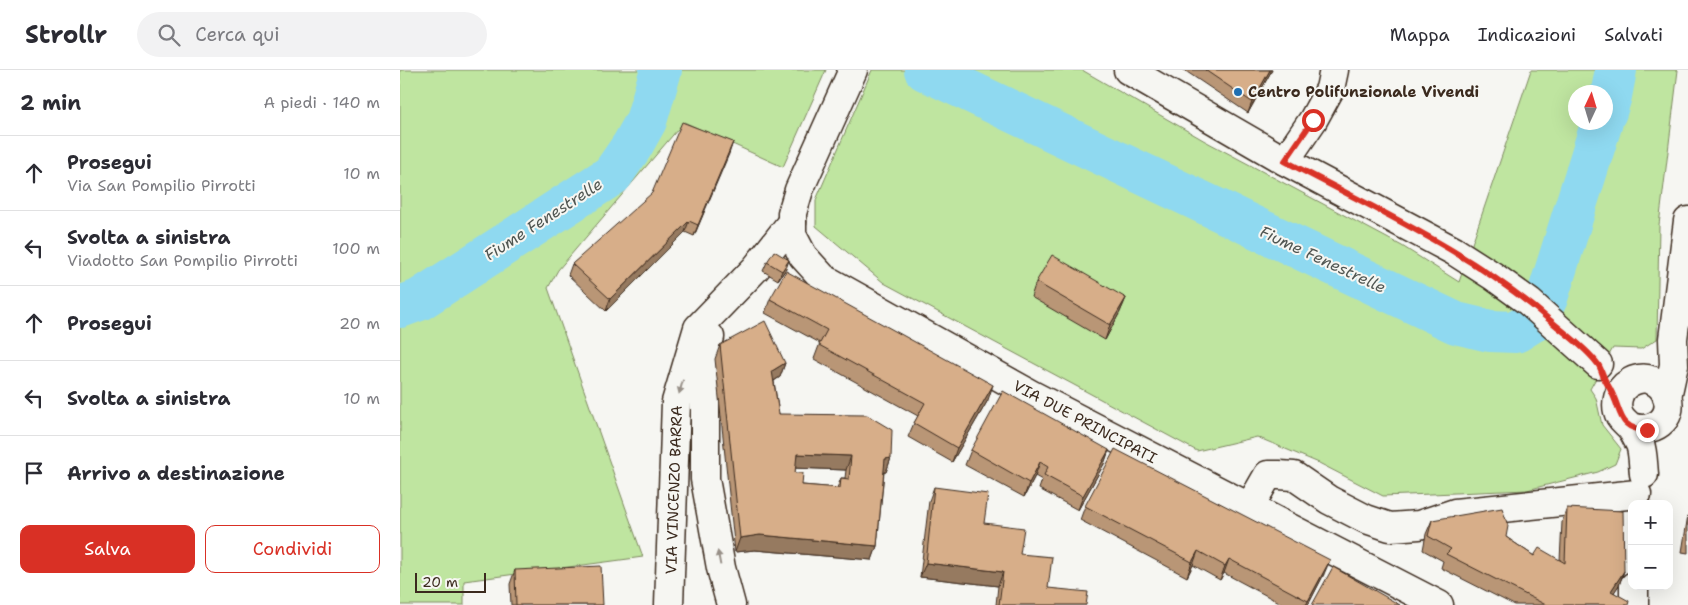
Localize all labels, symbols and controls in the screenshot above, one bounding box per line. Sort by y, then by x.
search box [137,12,487,57]
text: Strollr [25,19,107,51]
icon: search [155,21,183,49]
text: Cerca qui [195,22,280,47]
text: Mappa [1390,23,1450,47]
text: Indicazioni [1478,23,1576,47]
text: Salvati [1604,23,1663,47]
place label: Centro Polifunzionale Vivendi [1248,82,1479,102]
north arrow [1568,85,1613,130]
marker: Centro Polifunzionale Vivendi [1232,86,1244,98]
text: 2 min [20,89,81,117]
text: A piedi · 140 m [263,92,380,113]
route start [1302,109,1325,132]
text: Prosegui [67,150,152,175]
icon: ahead [20,159,48,187]
text: 10 m [343,163,380,184]
water label: Fiume Fenestrelle [480,173,606,265]
text: Via San Pompilio Pirrotti [67,175,256,196]
water label: Fiume Fenestrelle [1256,221,1389,298]
text: Svolta a sinistra [67,225,230,250]
icon: left [20,234,48,262]
text: 100 m [332,238,380,259]
text: Viadotto San Pompilio Pirrotti [67,250,298,271]
icon: ahead [20,309,48,337]
text: Prosegui [67,311,152,336]
text: 20 m [339,313,380,334]
street label: VIA DUE PRINCIPATI [1010,376,1160,468]
one-way arrow [676,379,684,394]
icon: left [20,384,48,412]
text: Svolta a sinistra [67,386,230,411]
text: 10 m [343,388,380,409]
street label: VIA VINCENZO BARRA [661,405,687,575]
route end [1636,419,1659,442]
icon: arrive [20,459,48,487]
text: Arrivo a destinazione [67,461,285,486]
map controls [1628,500,1673,590]
button: + [1628,500,1673,545]
button: Salva [20,525,195,573]
button: Condividi [205,525,380,573]
button: − [1628,545,1673,590]
one-way arrow [715,549,723,565]
scale bar [415,570,486,593]
text: 20 m [422,573,458,591]

